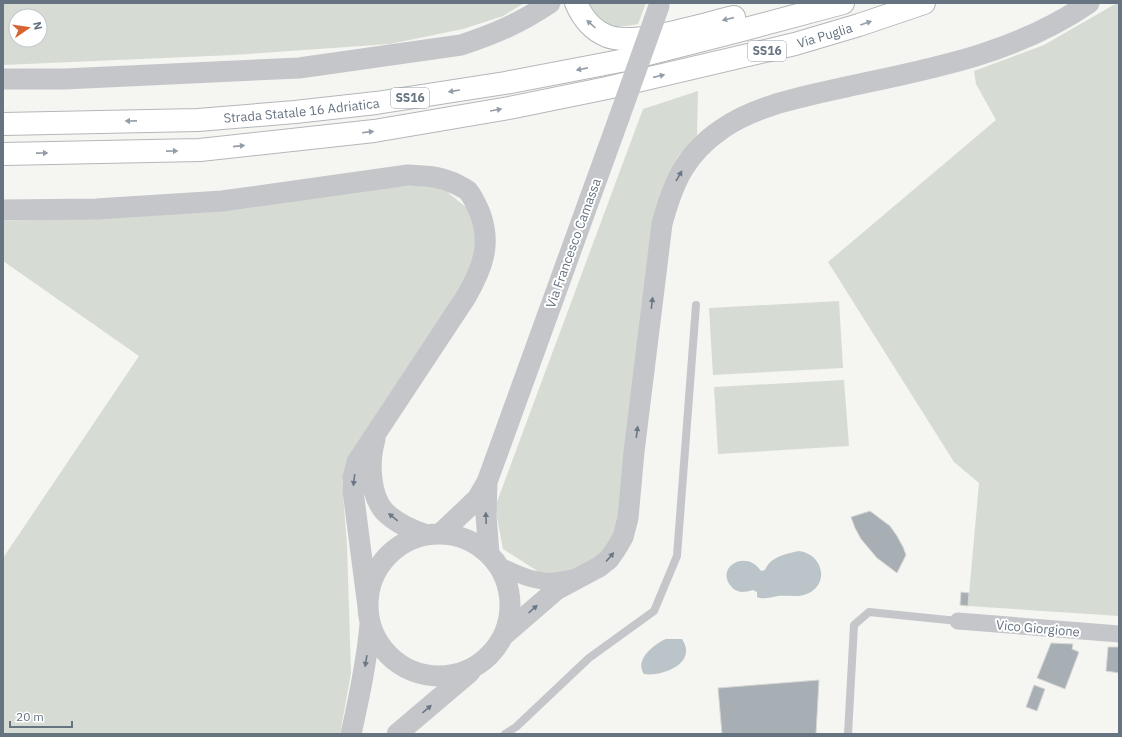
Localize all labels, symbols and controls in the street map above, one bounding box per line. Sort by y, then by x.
north arrow [8,8,48,48]
one-way arrow [722,16,734,22]
street label: Via Puglia [795,19,855,52]
one-way arrow [860,19,872,25]
text: N [30,20,45,31]
one-way arrow [586,20,596,29]
road number: SS16 [748,41,786,61]
one-way arrow [576,66,588,72]
one-way arrow [653,73,665,79]
road number: SS16 [391,88,429,108]
one-way arrow [448,88,460,94]
street label: Strada Statale 16 Adriatica [223,95,381,127]
one-way arrow [490,107,502,113]
one-way arrow [125,118,137,125]
one-way arrow [362,129,374,135]
one-way arrow [233,143,245,149]
one-way arrow [166,147,178,154]
one-way arrow [36,150,49,156]
one-way arrow [675,170,682,182]
street label: Via Francesco Camassa [542,176,605,310]
one-way arrow [649,297,656,309]
one-way arrow [633,426,640,438]
one-way arrow [351,473,357,486]
one-way arrow [483,511,489,524]
one-way arrow [387,513,398,522]
one-way arrow [605,552,614,561]
one-way arrow [528,604,539,613]
street label: Vico Giorgione [995,616,1081,641]
one-way arrow [363,654,369,667]
scale bar [10,703,72,729]
one-way arrow [421,704,432,713]
text: 20 m [16,709,44,724]

